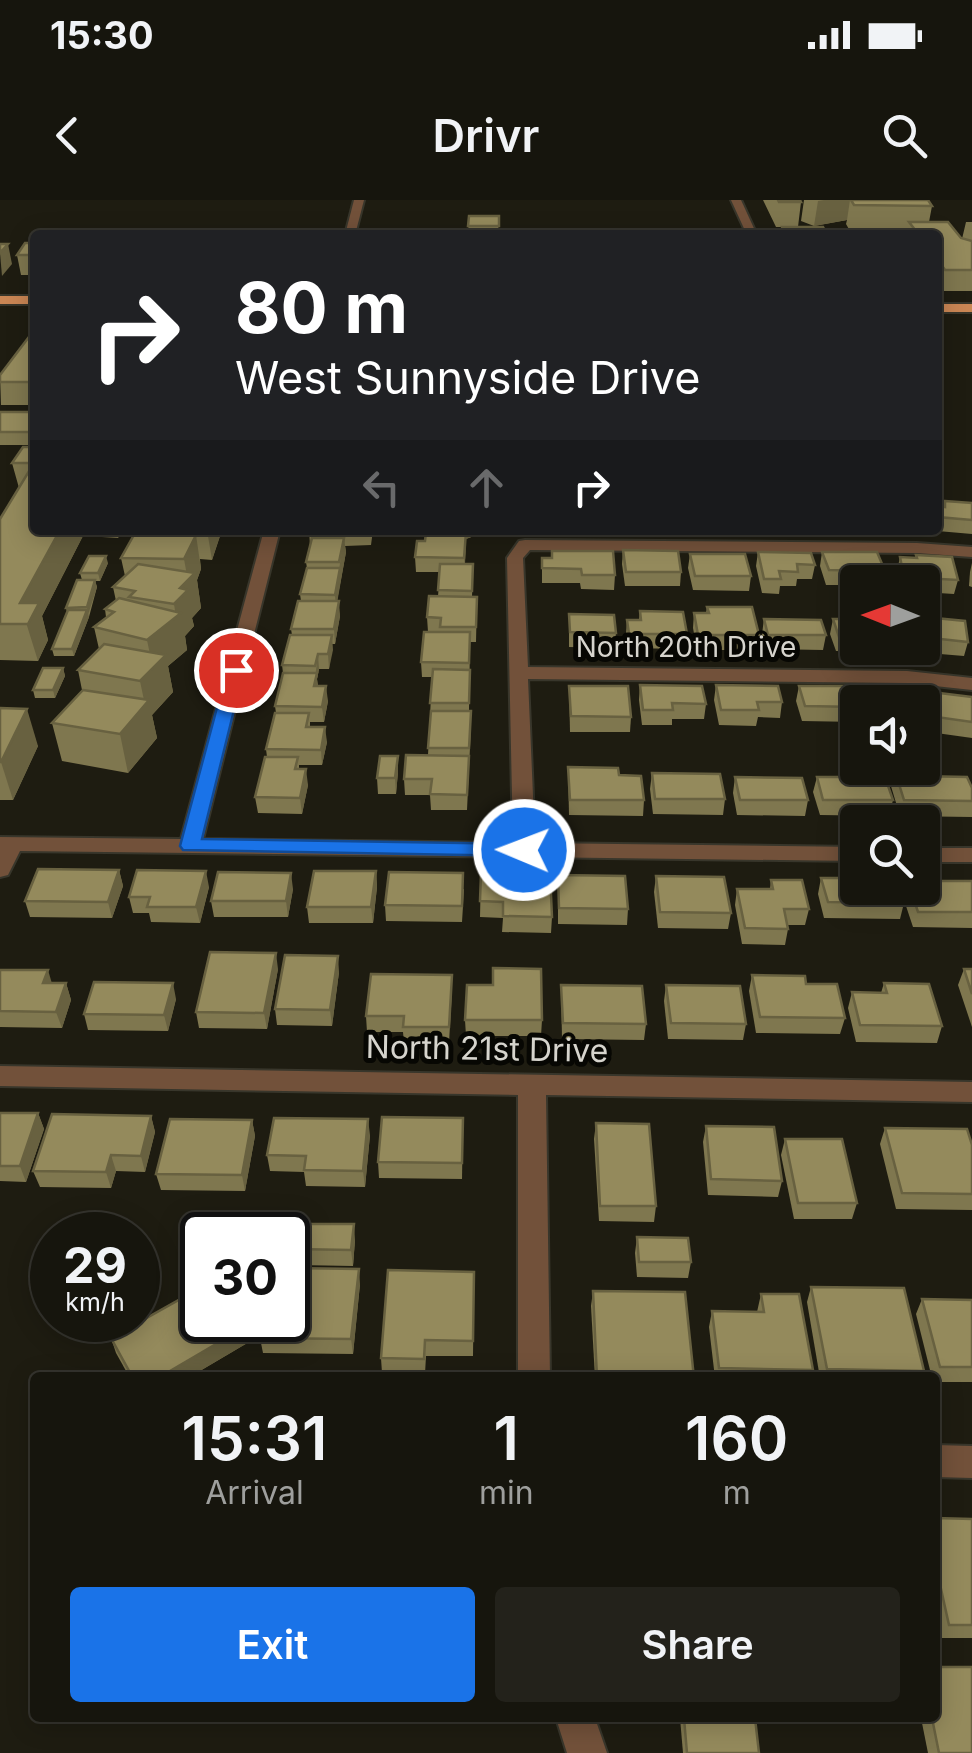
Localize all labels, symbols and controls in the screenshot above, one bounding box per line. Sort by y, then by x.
text: 15:30 [50,12,154,58]
icon: back [40,108,95,163]
text: Drivr [433,108,539,163]
icon: search [877,108,932,163]
text: 80 m [235,265,408,350]
icon: right [70,270,200,400]
text: West Sunnyside Drive [235,350,700,405]
icon: left [354,460,409,515]
icon: ahead [459,460,514,515]
icon: right [564,460,619,515]
north arrow [840,565,940,665]
map controls [840,565,940,905]
pin [194,628,279,713]
street label: North 20th Drive [576,630,796,664]
icon: arrive [209,643,264,698]
button: sound [840,685,940,785]
position arrow [472,798,576,902]
button: search [840,805,940,905]
street label: North 21st Drive [365,1027,609,1070]
speed limit sign: 30 [180,1212,310,1342]
text: 29 [63,1235,127,1295]
text: km/h [65,1287,125,1317]
text: 15:31 [182,1402,327,1474]
text: 1 [494,1402,519,1474]
text: 160 [685,1402,788,1474]
text: Arrival [205,1473,304,1512]
text: min [479,1473,534,1512]
text: m [723,1473,751,1512]
button: Exit [70,1587,475,1702]
button: Share [495,1587,900,1702]

